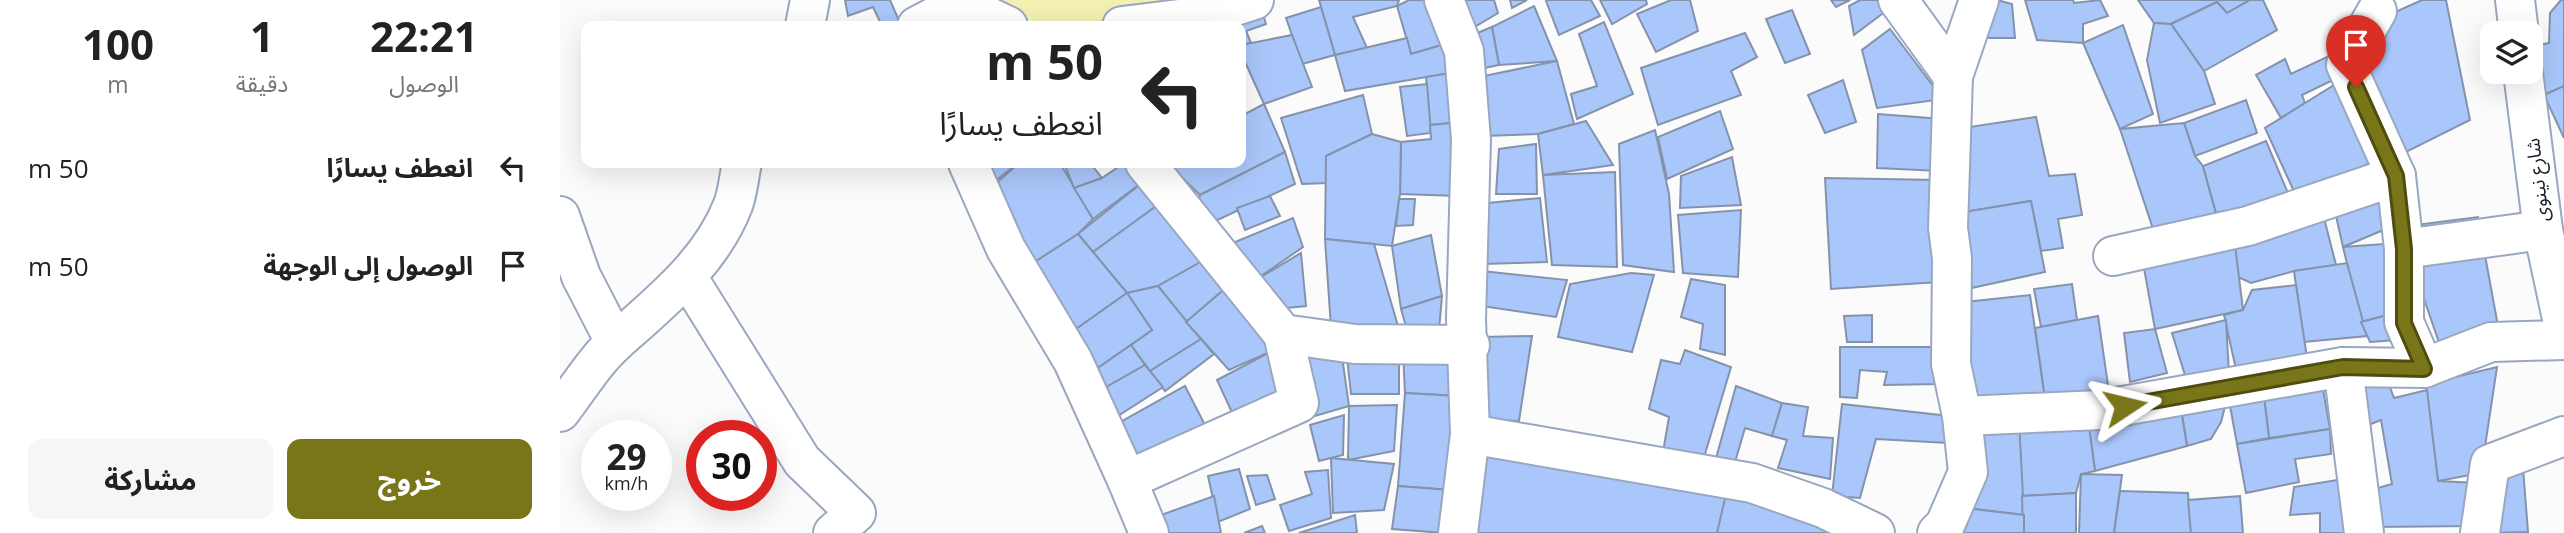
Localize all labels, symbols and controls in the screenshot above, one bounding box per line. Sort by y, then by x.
text: 1 [250,7,274,64]
text: 22:21 [370,7,478,64]
text: 100 [82,15,154,72]
pin [2326,15,2386,87]
map controls [2480,21,2543,84]
button: layers [2480,21,2543,84]
icon: arrive [2337,26,2375,64]
text: 50 m [986,28,1103,94]
icon: left [1127,49,1218,140]
text: دقيقة [236,67,288,99]
text: الوصول [389,67,459,99]
text: m [107,68,129,100]
text: انعطف يسارًا [939,101,1103,144]
street label: شارع نينوى [2519,137,2556,223]
text: انعطف يسارًا [327,149,473,185]
icon: left [494,149,532,187]
text: 50 m [28,150,89,186]
text: الوصول إلى الوجهة [263,247,473,283]
icon: arrive [494,247,532,285]
text: 50 m [28,248,89,284]
position arrow [2088,369,2162,443]
speed limit sign: 30 [686,420,777,511]
text: 29 [606,433,647,480]
button: مشاركة [28,439,273,519]
button: خروج [287,439,532,519]
text: km/h [605,471,648,495]

